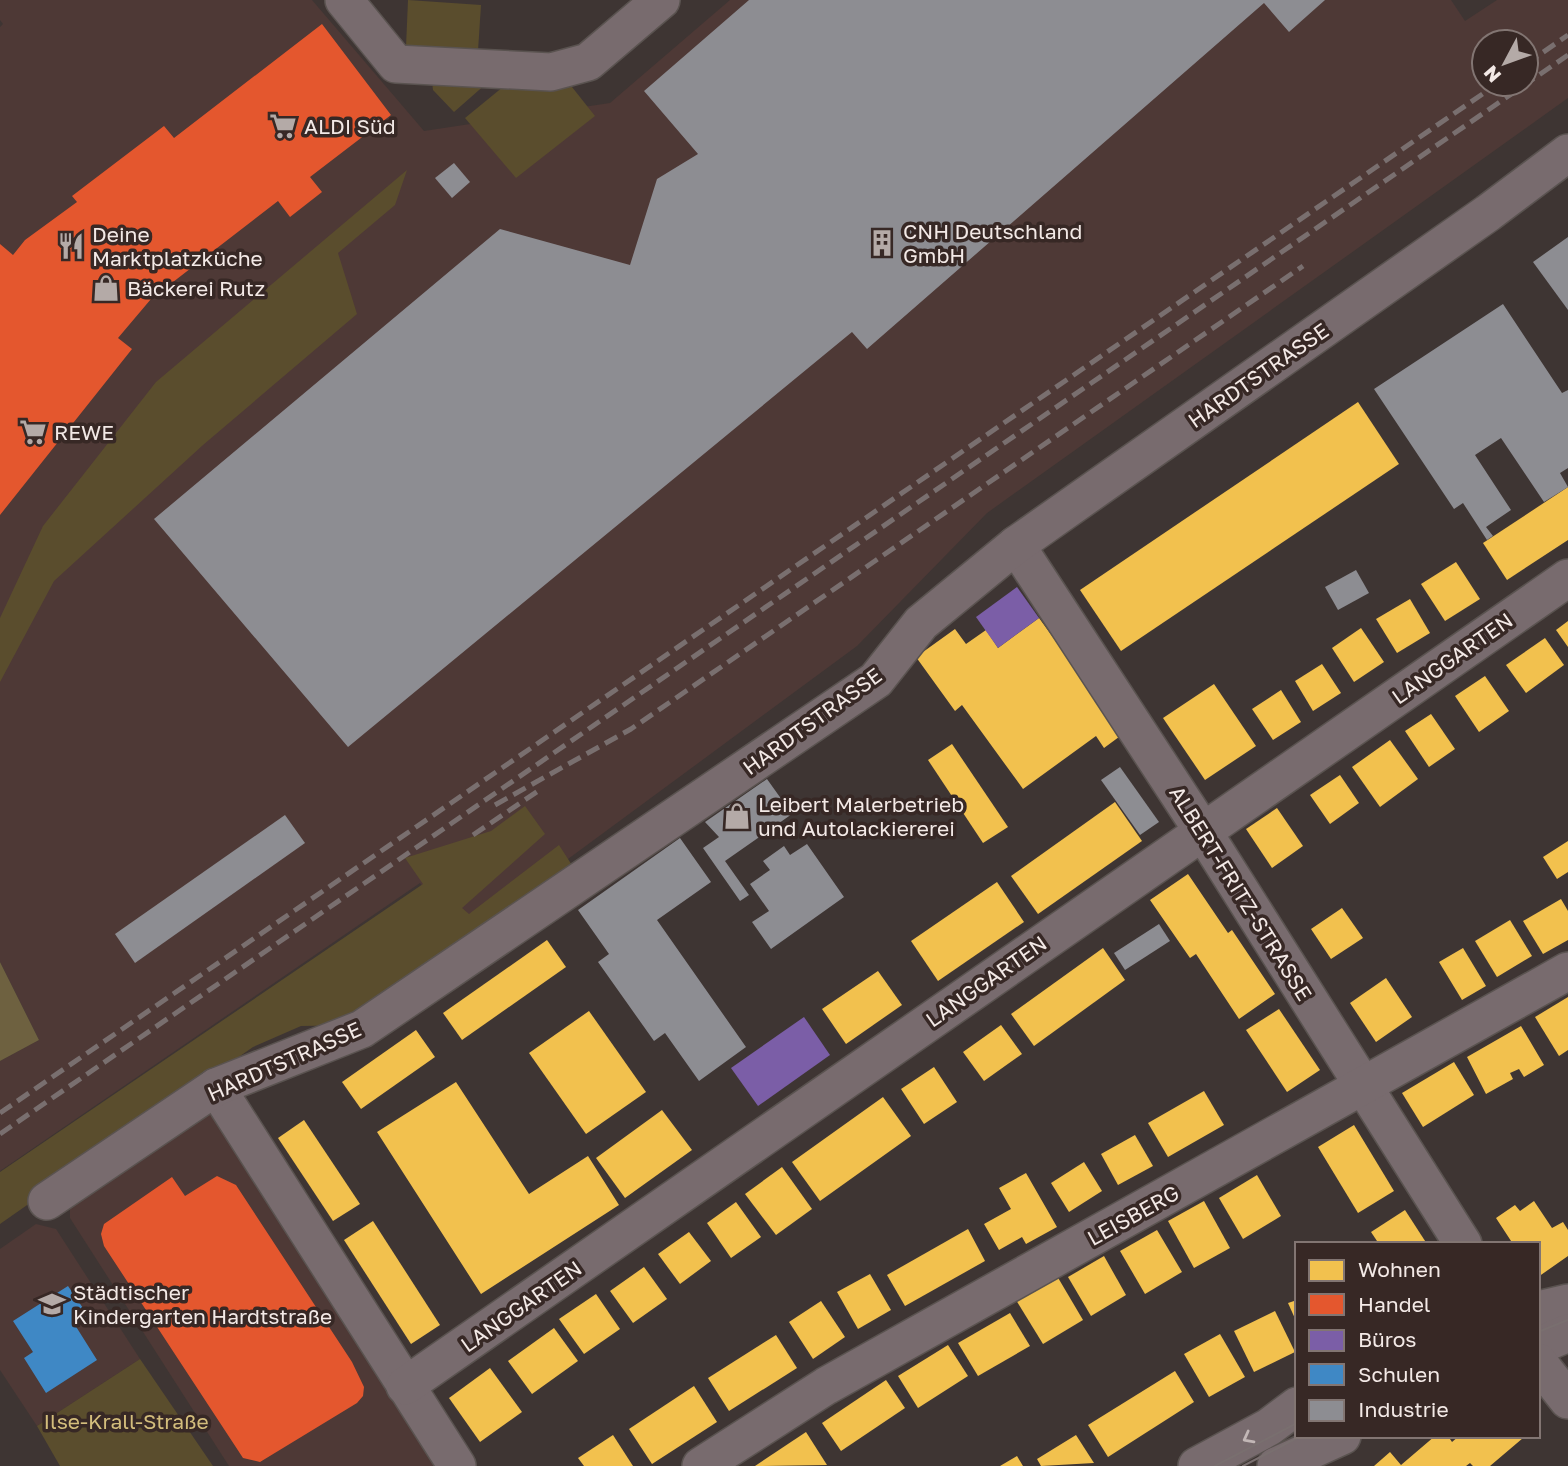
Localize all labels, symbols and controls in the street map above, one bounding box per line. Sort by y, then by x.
north arrow [1470,28,1540,98]
text: N [1478,61,1505,87]
supermarket icon: ALDI Süd [268,111,298,141]
place label: ALDI Süd [304,113,396,139]
place label: CNH Deutschland GmbH [903,218,1082,268]
place label: Deine Marktplatzküche [92,221,263,271]
building icon: CNH Deutschland GmbH [867,228,897,258]
restaurant icon: Deine Marktplatzküche [56,231,86,261]
shop icon: Bäckerei Rutz [91,273,121,303]
place label: Bäckerei Rutz [127,275,265,301]
street label: HARDTSTRASSE [1183,317,1333,433]
supermarket icon: REWE [18,417,48,447]
place label: REWE [54,419,114,445]
street label: LANGGARTEN [1386,607,1518,709]
street label: HARDTSTRASSE [737,662,887,780]
street label: ALBERT-FRITZ-STRASSE [1164,781,1318,1005]
place label: Leibert Malerbetrieb und Autolackiererei [758,791,964,841]
shop icon: Leibert Malerbetrieb und Autolackiererei [722,801,752,831]
street label: LANGGARTEN [920,930,1052,1032]
street label: HARDTSTRASSE [203,1015,365,1107]
street label: LEISBERG [1083,1179,1183,1251]
legend [1295,1242,1540,1438]
street label: LANGGARTEN [455,1255,587,1357]
text: Wohnen [1358,1256,1441,1282]
place label: Städtischer Kindergarten Hardtstraße [73,1279,332,1329]
school or university icon: Städtischer Kindergarten Hardtstraße [37,1289,67,1319]
text: Handel [1358,1291,1431,1317]
text: Büros [1358,1326,1417,1352]
text: Schulen [1358,1361,1440,1387]
text: Industrie [1358,1396,1449,1422]
park label: Ilse-Krall-Straße [43,1408,209,1434]
one-way arrow [1243,1430,1256,1443]

